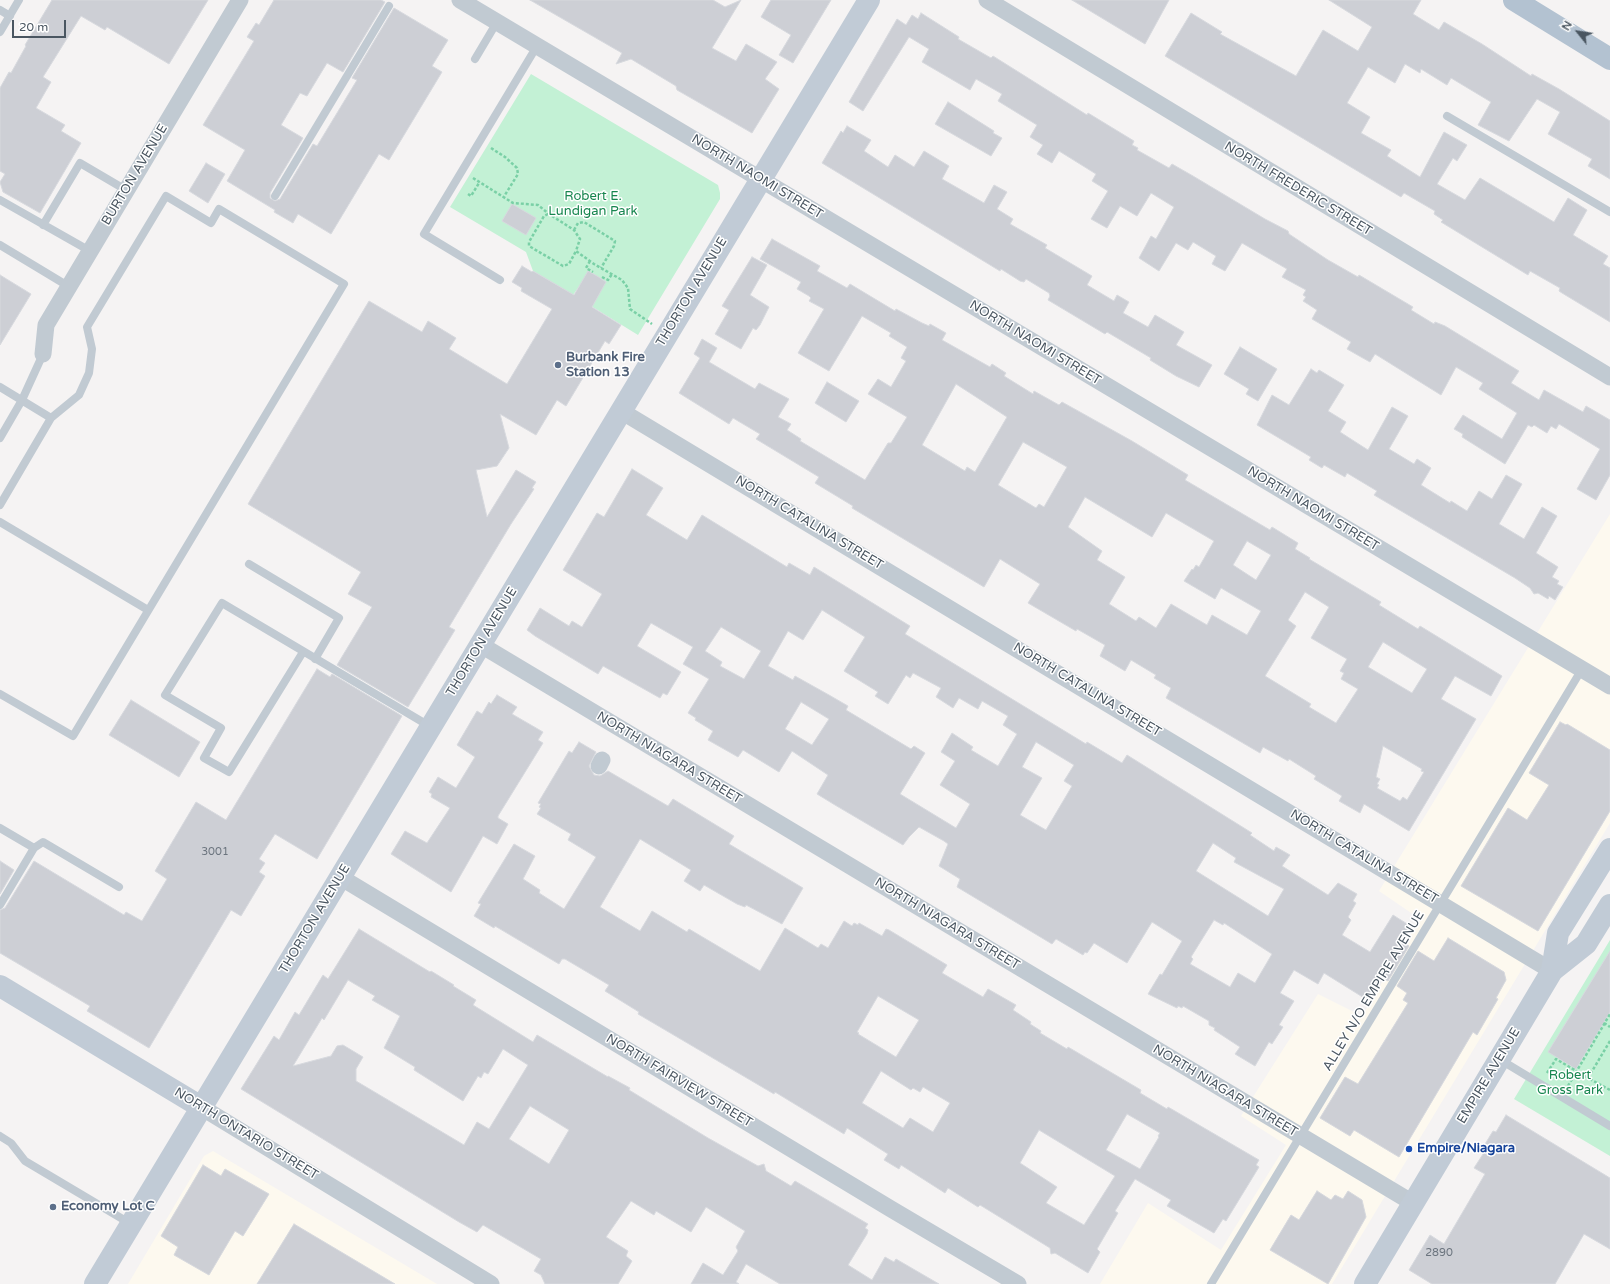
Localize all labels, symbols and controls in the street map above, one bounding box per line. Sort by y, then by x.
scale bar [14,12,68,38]
north arrow [1558,12,1598,52]
text: N [1559,19,1575,33]
text: 20 m [19,20,48,34]
street label: BURTON AVENUE [99,122,171,228]
street label: NORTH NAOMI STREET [688,132,826,222]
street label: NORTH FREDERIC STREET [1221,139,1375,239]
park label: Robert E. Lundigan Park [548,189,638,220]
street label: THORTON AVENUE [653,235,731,349]
street label: NORTH NAOMI STREET [966,298,1104,388]
place label: Burbank Fire Station 13 [566,350,645,381]
marker: Burbank Fire Station 13 [553,360,563,370]
street label: NORTH NAOMI STREET [1244,464,1382,554]
street label: NORTH CATALINA STREET [732,473,886,573]
street label: THORTON AVENUE [443,585,521,699]
street label: NORTH CATALINA STREET [1010,640,1164,740]
street label: NORTH NIAGARA STREET [594,709,744,807]
street label: NORTH CATALINA STREET [1287,807,1441,907]
house number: 3001 [201,845,229,859]
street label: THORTON AVENUE [276,862,354,976]
street label: NORTH NIAGARA STREET [872,875,1022,973]
street label: ALLEY N/O EMPIRE AVENUE [1320,908,1428,1074]
street label: EMPIRE AVENUE [1454,1025,1524,1127]
street label: NORTH FAIRVIEW STREET [603,1031,755,1131]
street label: NORTH NIAGARA STREET [1150,1042,1300,1140]
park label: Robert Gross Park [1537,1068,1603,1099]
street label: NORTH ONTARIO STREET [171,1085,321,1183]
place label: Empire/Niagara [1417,1141,1515,1157]
marker: Empire/Niagara [1404,1144,1414,1154]
place label: Economy Lot C [61,1199,155,1215]
marker: Economy Lot C [48,1202,58,1212]
house number: 2890 [1425,1246,1453,1260]

